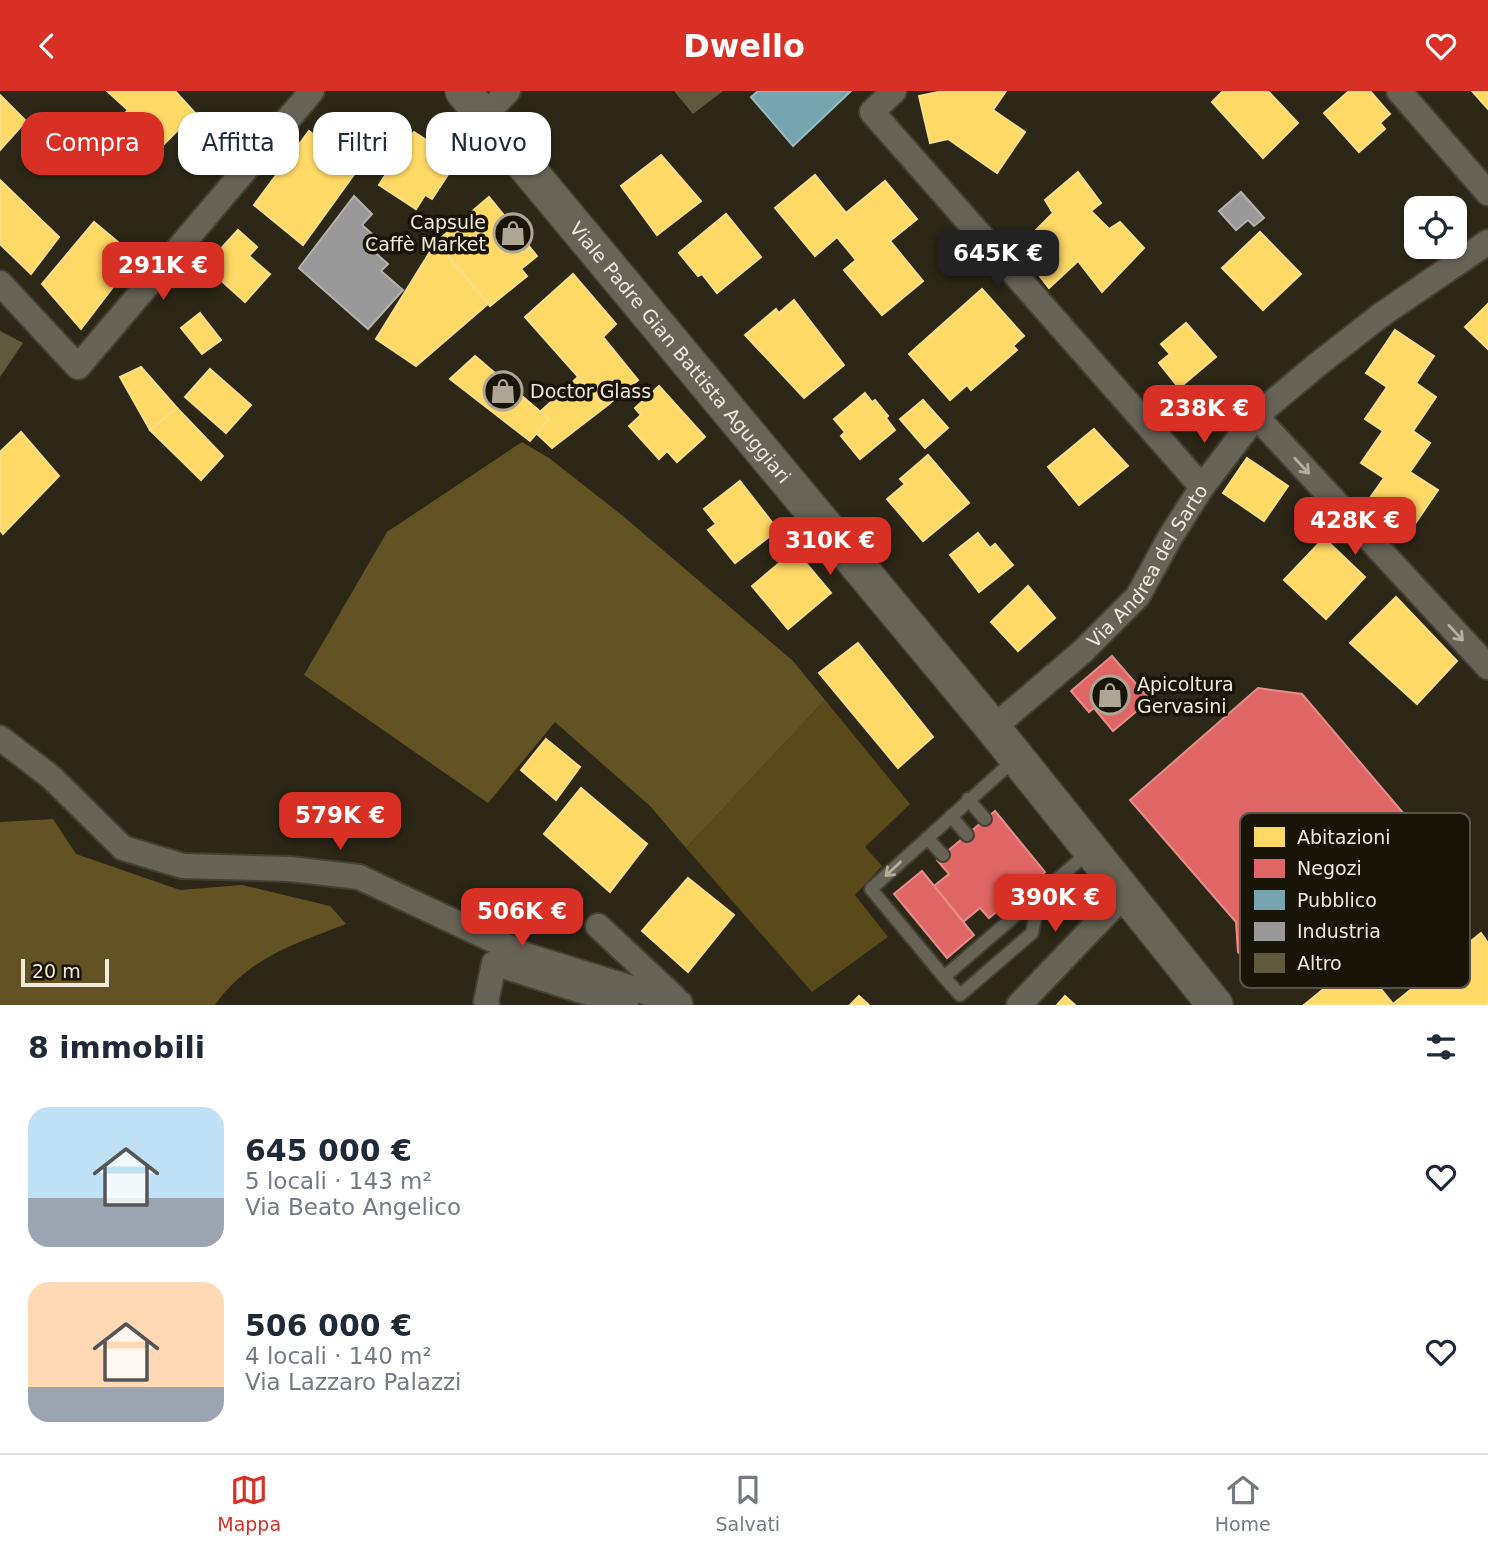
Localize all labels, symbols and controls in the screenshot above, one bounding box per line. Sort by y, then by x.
icon: back [28,27,66,65]
text: Dwello [683,27,805,65]
icon: heart [1422,27,1460,65]
chip: Compra [21,112,164,175]
chip: Affitta [178,112,299,175]
chip: Filtri [313,112,412,175]
chip: Nuovo [426,112,551,175]
map controls [1404,196,1467,259]
button: locate [1404,196,1467,259]
place label: Capsule Caffè Market [365,211,486,255]
shop icon: Capsule Caffè Market [492,212,534,254]
street label: Viale Padre Gian Battista Aguggiari [566,217,795,487]
pin: 645K € [941,231,1055,290]
text: 645K € [953,240,1043,266]
pin: 291K € [106,243,220,302]
text: 291K € [118,252,208,278]
shop icon: Doctor Glass [482,370,524,412]
place label: Doctor Glass [530,380,651,402]
pin: 238K € [1147,385,1261,445]
text: 238K € [1159,395,1249,421]
one-way arrow [1294,457,1310,475]
street label: Via Andrea del Sarto [1082,480,1212,652]
pin: 428K € [1298,497,1412,557]
text: 428K € [1310,507,1400,533]
pin: 310K € [773,517,887,577]
text: 310K € [785,527,875,553]
one-way arrow [1448,624,1465,641]
place label: Apicoltura Gervasini [1137,673,1234,717]
shop icon: Apicoltura Gervasini [1089,674,1131,716]
pin: 579K € [283,793,397,852]
text: 579K € [295,802,385,828]
legend [1240,813,1470,988]
text: Abitazioni [1297,826,1391,848]
text: Negozi [1297,857,1362,879]
one-way arrow [885,860,902,877]
pin: 390K € [998,875,1112,934]
text: 390K € [1010,884,1100,910]
pin: 506K € [465,889,579,948]
text: Pubblico [1297,889,1377,911]
text: 506K € [477,898,567,924]
text: Industria [1297,920,1381,942]
text: Altro [1297,952,1342,974]
scale bar [21,956,108,988]
text: 20 m [32,960,81,982]
icon: filters [1422,1028,1460,1066]
text: 8 immobili [28,1030,205,1065]
text: 645 000 € [245,1133,412,1168]
icon: home [84,1135,168,1219]
icon: heart [1422,1158,1460,1196]
text: 5 locali · 143 m² [245,1168,432,1194]
text: Via Beato Angelico [245,1194,461,1220]
text: 506 000 € [245,1308,412,1343]
icon: home [84,1310,168,1394]
icon: heart [1422,1333,1460,1371]
text: 4 locali · 140 m² [245,1343,432,1369]
text: Via Lazzaro Palazzi [245,1369,461,1395]
tab: Mappa [217,1471,281,1535]
tab: Salvati [716,1471,780,1535]
tab: Home [1215,1471,1271,1535]

